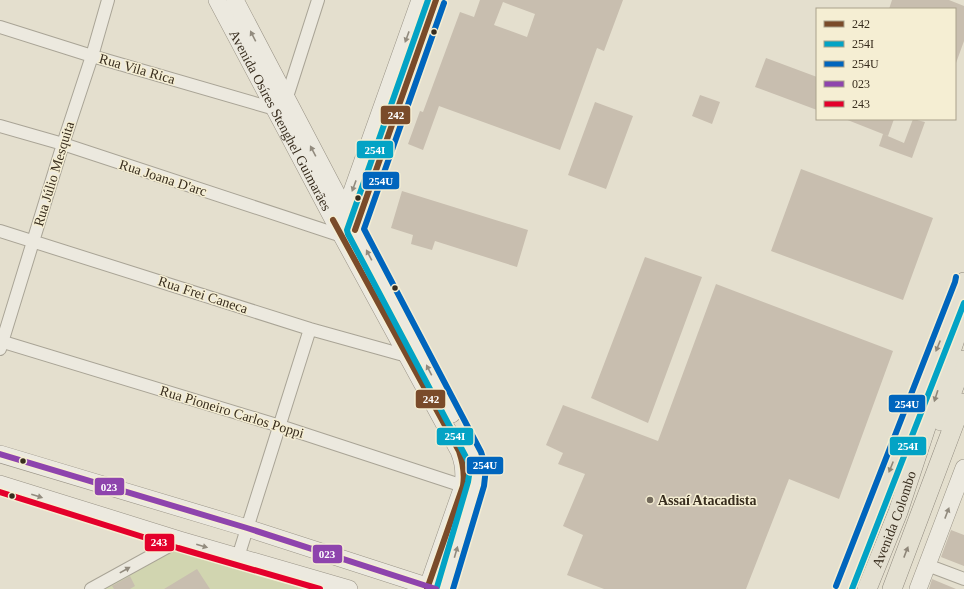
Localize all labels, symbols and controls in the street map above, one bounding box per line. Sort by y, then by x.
legend [816,8,956,120]
text: 242 [852,17,870,31]
street label: Avenida Osíres Stenghel Guimarães [227,27,335,213]
unlabelled marker [429,27,439,37]
one-way arrow [250,30,257,42]
one-way arrow [403,31,409,43]
text: 254I [852,37,874,51]
street label: Rua Vila Rica [97,51,177,87]
text: 254U [852,57,879,71]
text: 023 [852,77,870,91]
text: 243 [852,97,870,111]
line badge: 242 [380,105,411,125]
text: 242 [388,109,405,121]
street label: Rua Júlio Mesquita [31,119,77,228]
line badge: 254I [356,140,394,159]
text: 254I [365,144,385,156]
one-way arrow [310,145,316,157]
street label: Rua Joana D'arc [117,157,209,199]
line badge: 254U [362,171,400,190]
text: 254U [369,175,393,187]
one-way arrow [351,180,357,192]
unlabelled marker [353,193,363,203]
one-way arrow [366,249,372,261]
street label: Rua Frei Caneca [156,273,250,317]
unlabelled marker [390,283,400,293]
one-way arrow [935,341,941,353]
one-way arrow [426,365,433,376]
street label: Rua Pioneiro Carlos Poppi [158,383,306,441]
line badge: 242 [415,389,446,409]
one-way arrow [933,390,939,402]
text: 242 [423,393,440,405]
line badge: 254U [888,394,926,413]
text: 254U [895,398,919,410]
line badge: 254I [436,427,474,446]
text: 254I [445,430,465,442]
line badge: 254I [889,436,927,456]
text: 254I [898,440,918,452]
unlabelled marker [18,456,28,466]
line badge: 254U [466,456,504,475]
text: 254U [473,459,497,471]
one-way arrow [887,462,893,474]
street label: Avenida Colombo [869,469,919,570]
line badge: 023 [94,477,125,496]
text: 023 [101,481,118,493]
unlabelled marker [7,491,17,501]
one-way arrow [32,493,44,499]
place label: Assaí Atacadista [658,493,756,508]
marker: Assaí Atacadista [645,495,655,505]
one-way arrow [944,507,950,519]
line badge: 243 [144,533,175,552]
text: 243 [151,536,168,548]
one-way arrow [196,543,208,549]
line badge: 023 [312,544,343,564]
one-way arrow [453,545,459,557]
one-way arrow [903,546,909,558]
text: 023 [319,548,336,560]
one-way arrow [119,567,131,574]

